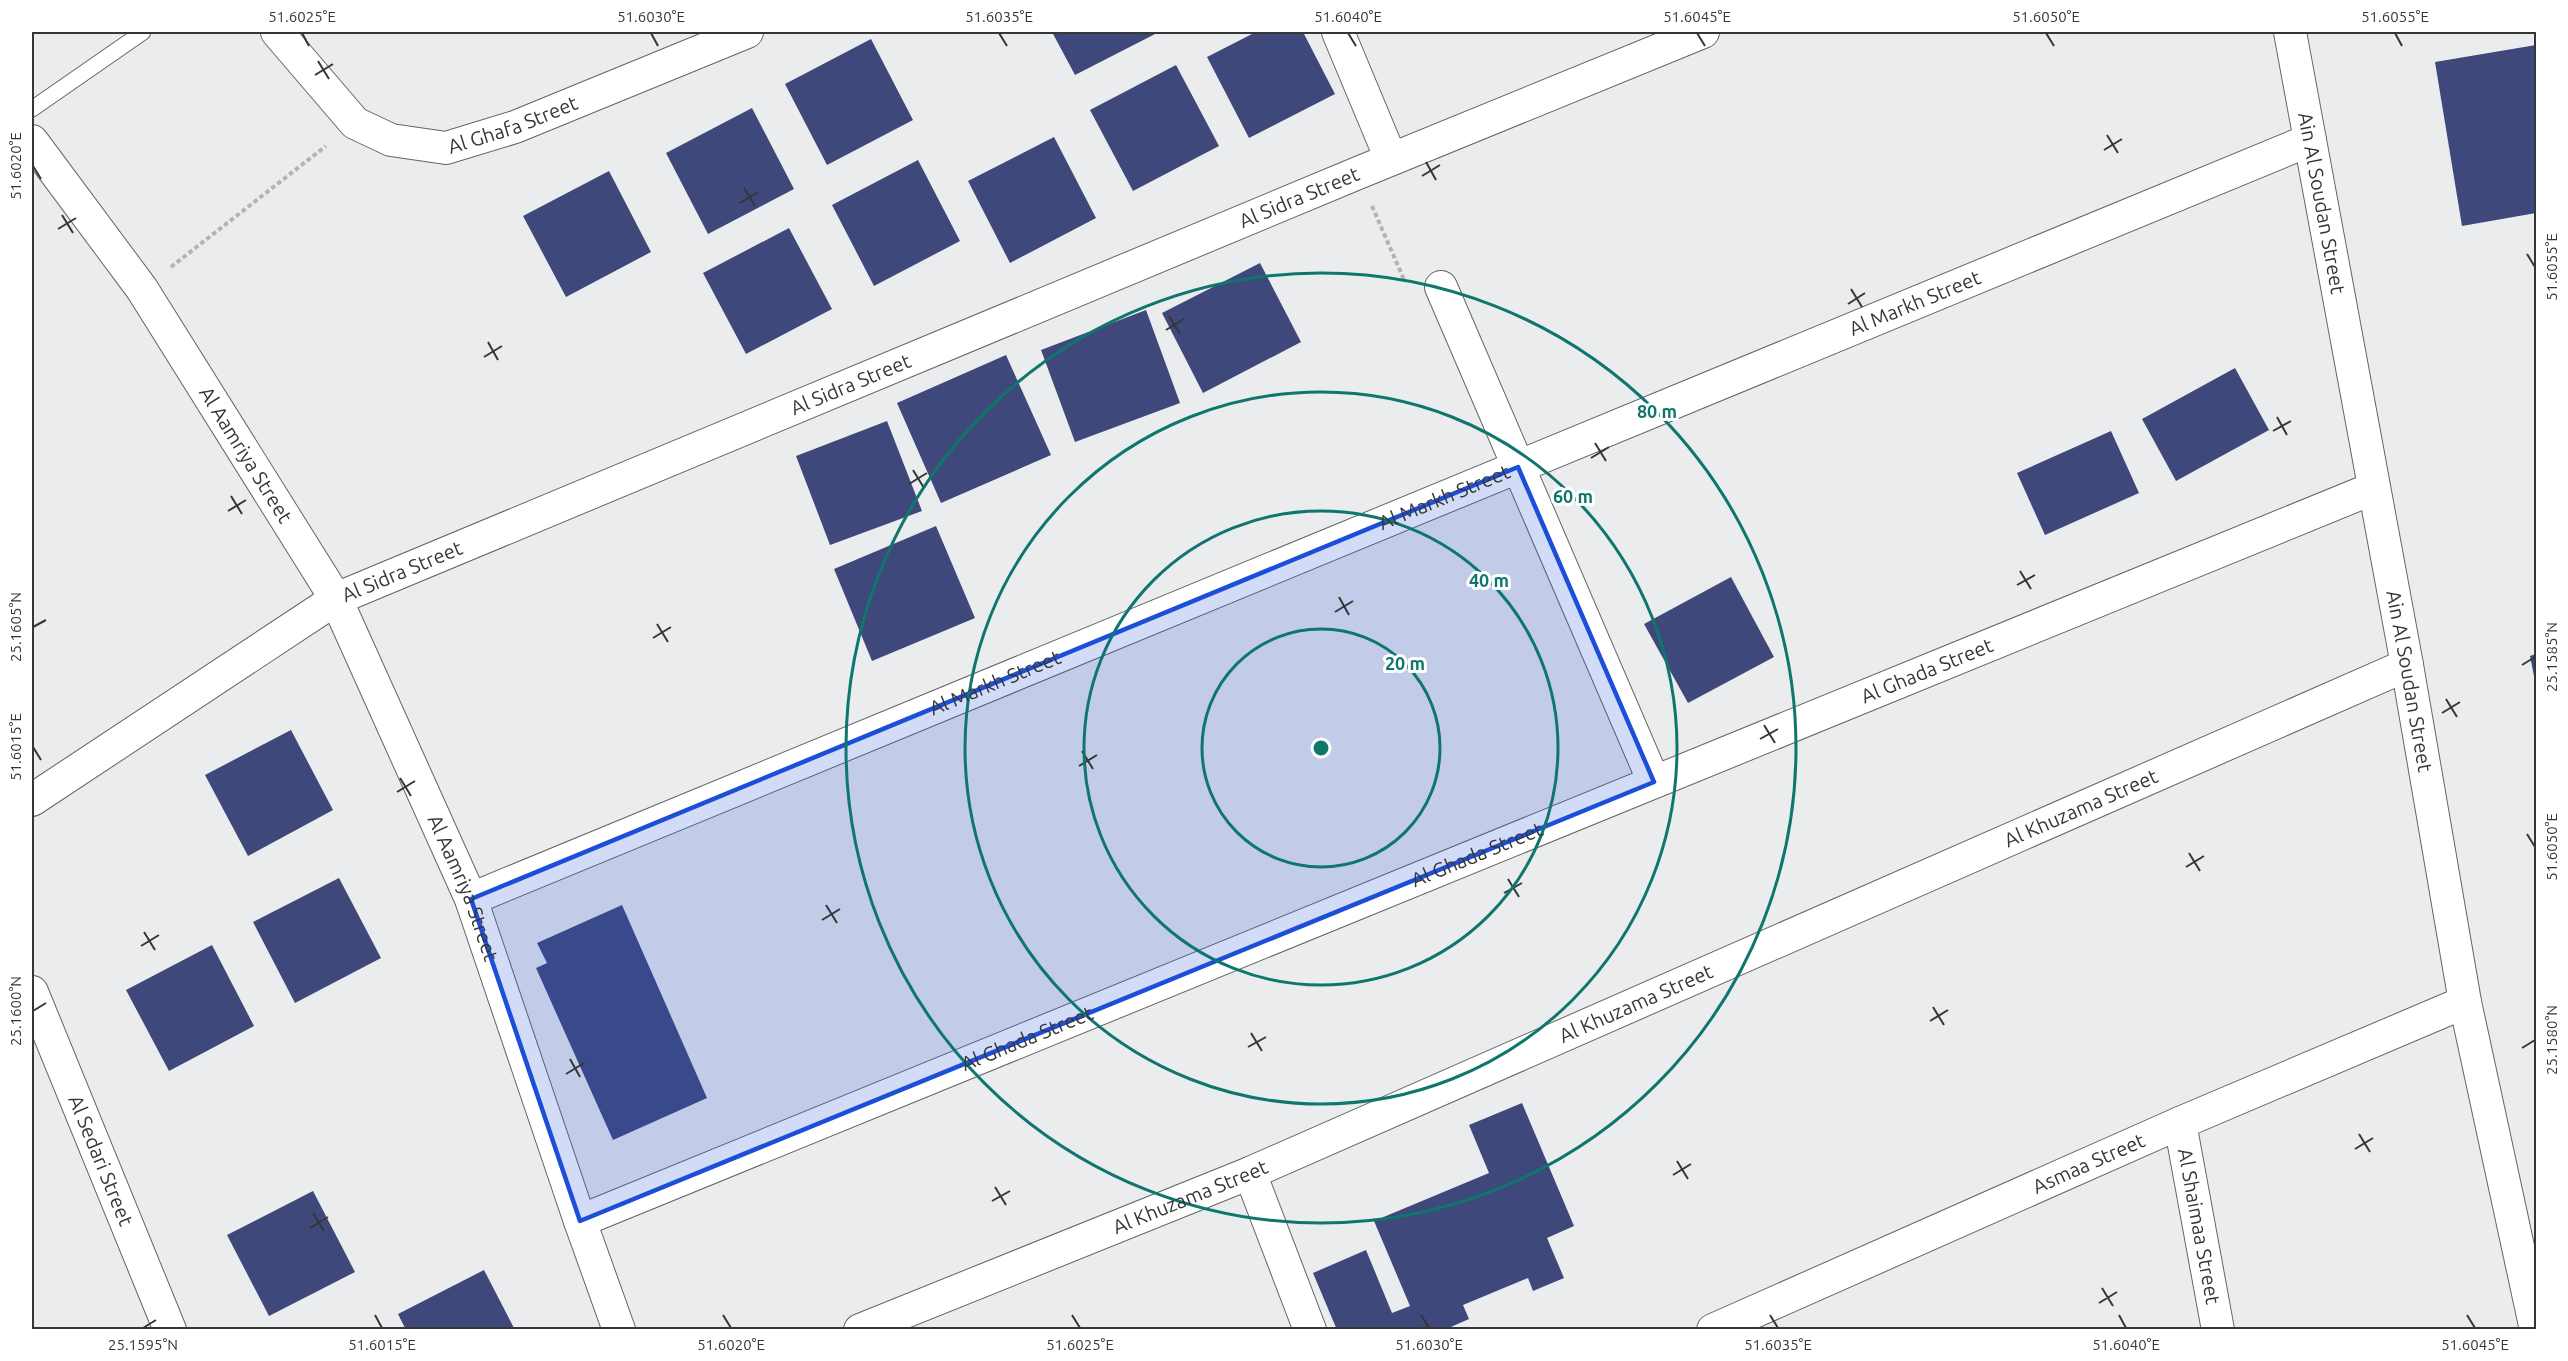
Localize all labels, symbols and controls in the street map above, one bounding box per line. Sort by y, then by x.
text: 51.6025°E [268,8,336,25]
text: 51.6030°E [617,8,685,25]
text: 51.6035°E [965,8,1033,25]
text: 51.6040°E [1314,8,1382,25]
text: 51.6045°E [1663,8,1731,25]
text: 51.6050°E [2012,8,2080,25]
text: 51.6055°E [2361,8,2429,25]
street label: Al Ghafa Street [445,91,581,158]
street label: Ain Al Soudan Street [2294,110,2350,296]
text: 51.6020°E [7,132,24,200]
street label: Al Sidra Street [1235,162,1363,232]
text: 51.6055°E [2543,233,2560,301]
street label: Al Markh Street [1846,265,1984,340]
street label: Al Sidra Street [787,349,914,419]
street label: Al Aamriya Street [195,382,297,527]
text: 80 m [1637,401,1677,421]
street label: Al Markh Street [1375,459,1513,534]
text: 60 m [1553,486,1593,506]
street label: Al Sidra Street [338,536,466,606]
text: 40 m [1469,570,1509,590]
street label: Ain Al Soudan Street [2382,588,2437,774]
text: 25.1605°N [7,592,24,662]
text: 25.1585°N [2543,622,2560,692]
street label: Al Ghada Street [1857,633,1996,707]
street label: Al Markh Street [926,645,1064,720]
text: 20 m [1385,653,1425,673]
text: 51.6015°E [7,713,24,781]
centre of rings [1311,738,1331,758]
street label: Al Khuzama Street [2000,764,2161,851]
street label: Al Aamriya Street [424,811,503,964]
text: 51.6050°E [2543,813,2560,881]
street label: Al Ghada Street [1408,817,1546,891]
street label: Al Khuzama Street [1555,959,1716,1047]
text: 25.1600°N [7,976,24,1046]
street label: Al Ghada Street [958,1001,1096,1075]
text: 25.1580°N [2543,1005,2560,1075]
street label: Al Sedari Street [64,1091,138,1229]
street label: Asmaa Street [2029,1128,2148,1198]
street label: Al Shaimaa Street [2174,1146,2225,1306]
street label: Al Khuzama Street [1109,1155,1271,1238]
text: 25.1595°N [108,1336,178,1353]
text: 51.6015°E [348,1336,416,1353]
text: 51.6020°E [697,1336,765,1353]
text: 51.6025°E [1046,1336,1114,1353]
text: 51.6030°E [1395,1336,1463,1353]
text: 51.6035°E [1744,1336,1812,1353]
text: 51.6040°E [2092,1336,2160,1353]
text: 51.6045°E [2441,1336,2509,1353]

